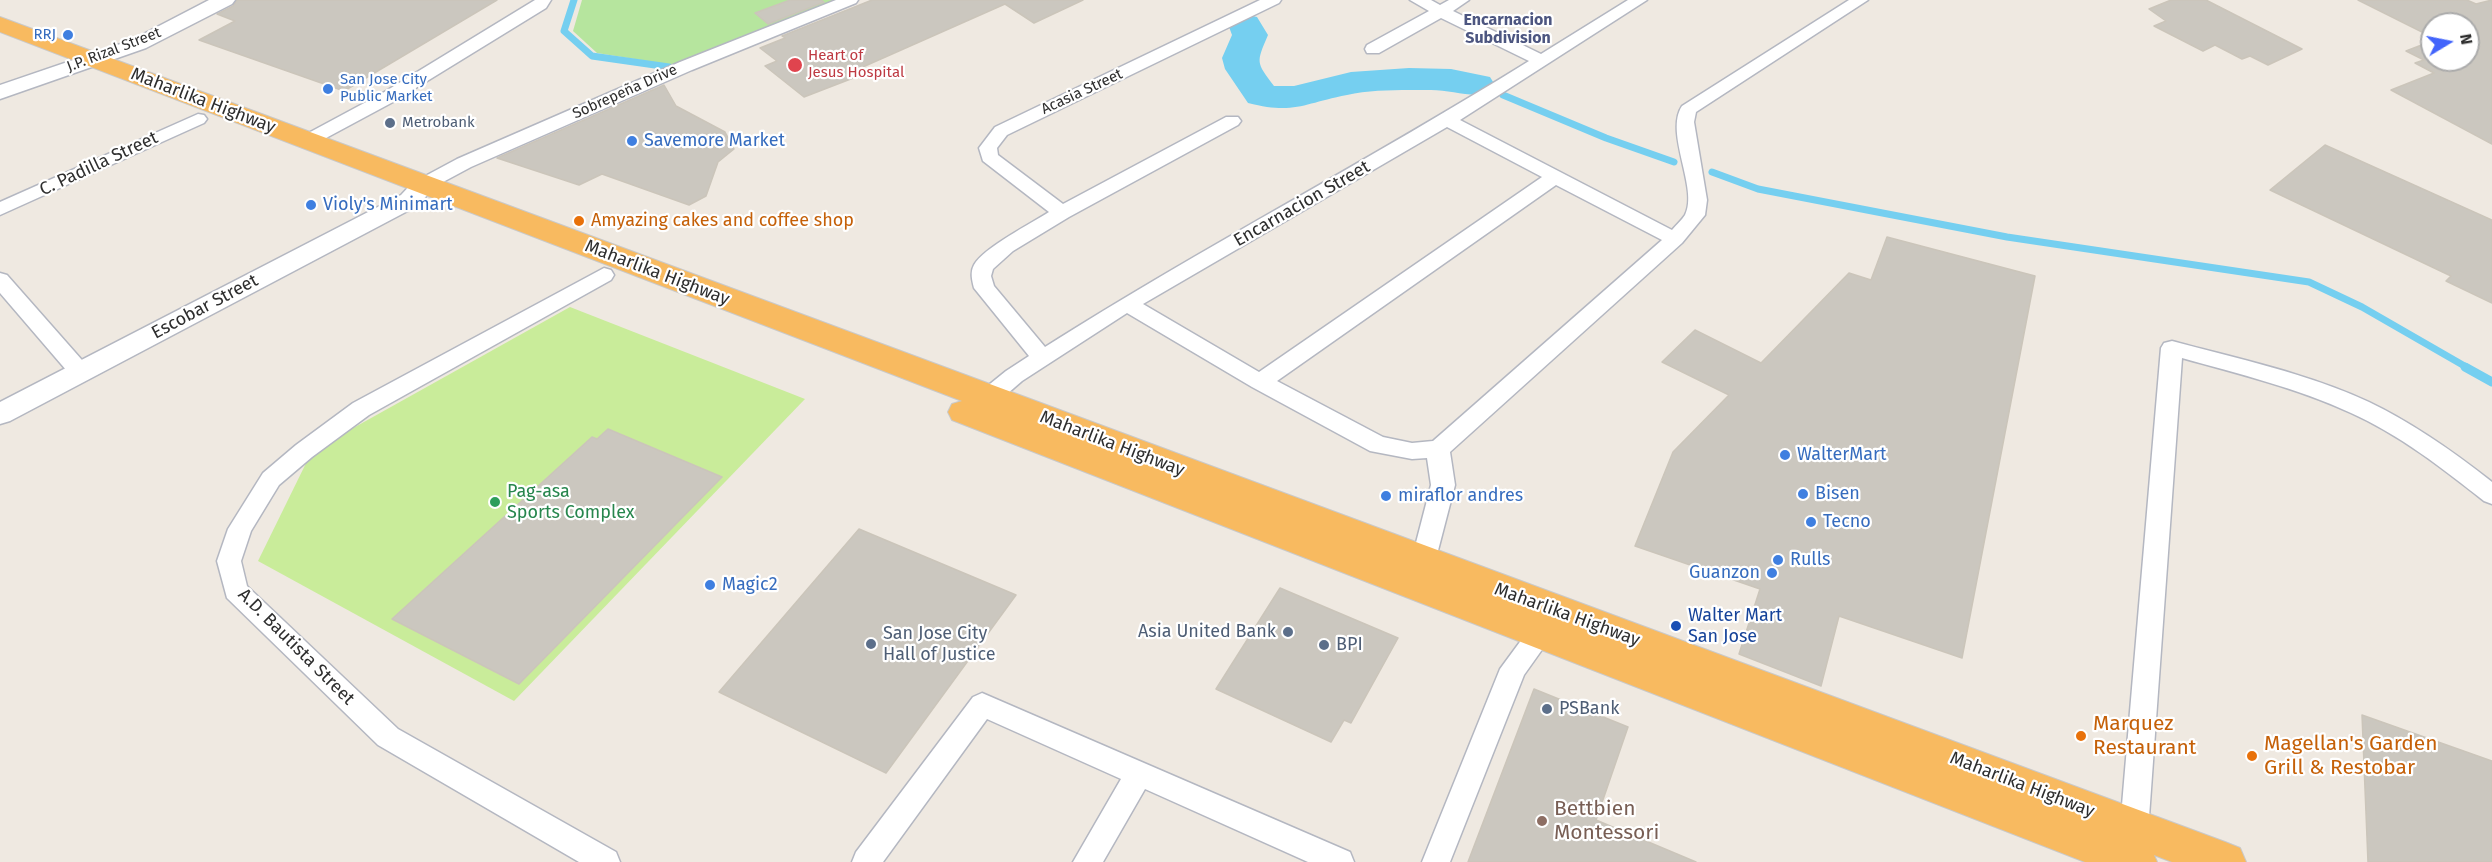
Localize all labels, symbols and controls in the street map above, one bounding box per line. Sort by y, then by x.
district label: Encarnacion Subdivision [1464,11,1552,49]
north arrow [2420,12,2480,72]
street label: J.P. Rizal Street [64,24,164,76]
place label: RRJ [33,26,56,44]
marker: RRJ [61,28,75,42]
text: N [2456,32,2477,46]
place label: Heart of Jesus Hospital [808,47,904,82]
marker: Heart of Jesus Hospital [786,56,804,74]
street label: Sobrepeña Drive [570,61,680,123]
street label: Maharlika Highway [128,63,278,139]
street label: Acasia Street [1038,65,1126,119]
place label: San Jose City Public Market [340,71,432,106]
marker: San Jose City Public Market [321,82,335,96]
place label: Metrobank [402,114,475,132]
marker: Metrobank [383,116,397,130]
street label: C. Padilla Street [36,127,162,201]
place label: Savemore Market [644,130,785,152]
marker: Savemore Market [625,134,639,148]
street label: Encarnacion Street [1230,156,1374,252]
place label: Violy's Minimart [323,194,453,216]
marker: Violy's Minimart [304,198,318,212]
place label: Amyazing cakes and coffee shop [591,210,854,232]
marker: Amyazing cakes and coffee shop [572,214,586,228]
street label: Maharlika Highway [582,235,732,311]
street label: Escobar Street [148,270,262,344]
street label: Maharlika Highway [1037,406,1187,482]
place label: WalterMart [1797,444,1886,466]
marker: WalterMart [1778,448,1792,462]
place label: Pag-asa Sports Complex [507,481,635,524]
place label: Bisen [1815,483,1860,505]
place label: miraflor andres [1398,485,1523,507]
marker: Bisen [1796,487,1810,501]
marker: miraflor andres [1379,489,1393,503]
marker: Pag-asa Sports Complex [488,495,502,509]
place label: Tecno [1823,511,1871,533]
marker: Tecno [1804,515,1818,529]
place label: Rulls [1790,549,1830,571]
marker: Rulls [1771,553,1785,567]
place label: Guanzon [1689,562,1760,584]
marker: Guanzon [1765,566,1779,580]
place label: Magic2 [722,574,778,596]
marker: Magic2 [703,578,717,592]
street label: Maharlika Highway [1491,579,1643,651]
street label: A.D. Bautista Street [233,584,359,710]
place label: Walter Mart San Jose [1688,605,1782,648]
marker: Walter Mart San Jose [1669,619,1683,633]
place label: Asia United Bank [1138,621,1276,643]
place label: San Jose City Hall of Justice [883,623,995,666]
marker: Asia United Bank [1281,625,1295,639]
place label: BPI [1336,634,1363,656]
marker: San Jose City Hall of Justice [864,637,878,651]
marker: BPI [1317,638,1331,652]
place label: PSBank [1559,698,1619,720]
marker: PSBank [1540,702,1554,716]
place label: Marquez Restaurant [2093,711,2196,761]
marker: Marquez Restaurant [2074,729,2088,743]
place label: Magellan's Garden Grill & Restobar [2264,731,2438,781]
street label: Maharlika Highway [1947,747,2097,823]
marker: Magellan's Garden Grill & Restobar [2245,749,2259,763]
place label: Bettbien Montessori [1554,796,1659,846]
marker: Bettbien Montessori [1535,814,1549,828]

